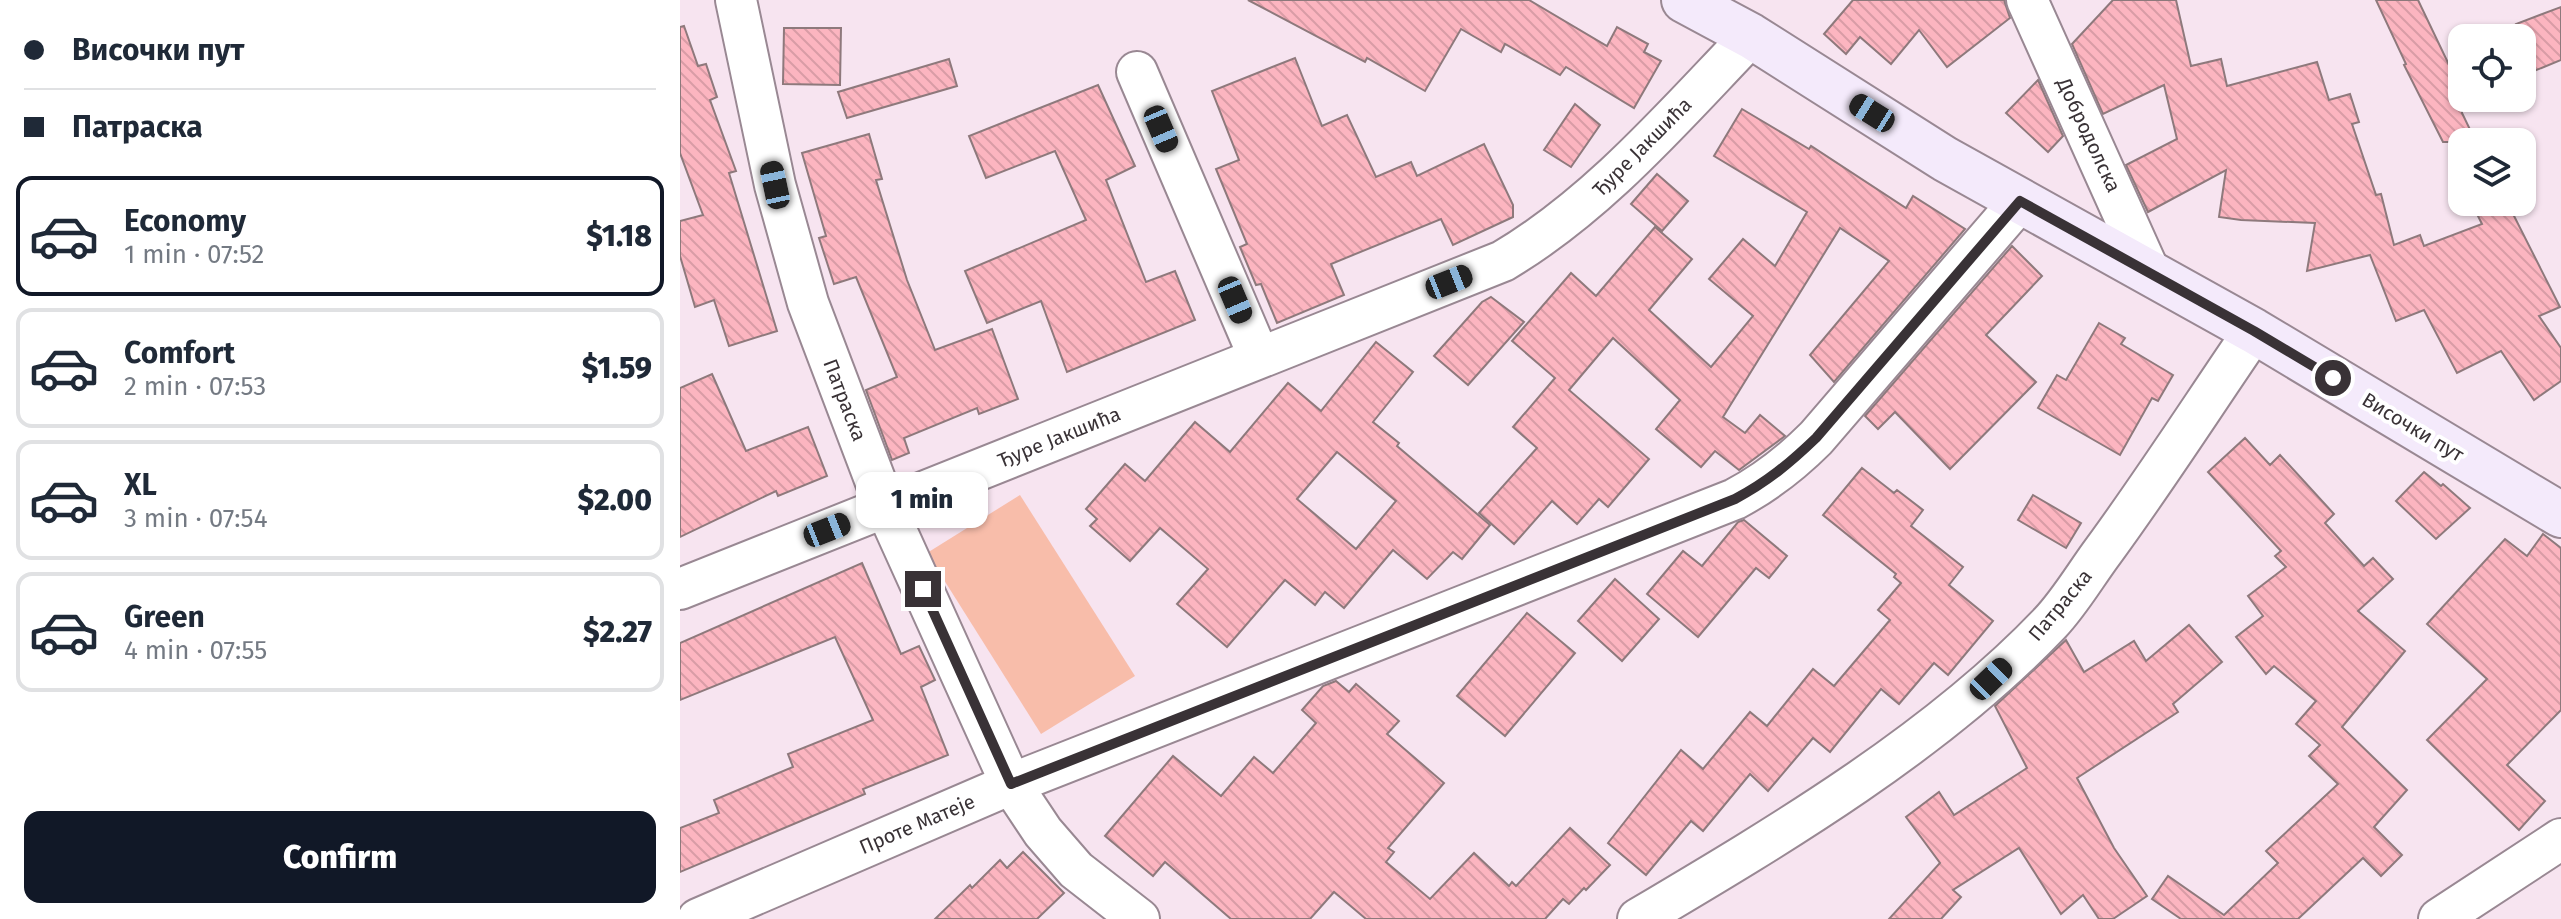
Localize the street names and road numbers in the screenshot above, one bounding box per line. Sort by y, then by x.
street label: Добродолска [2052,73,2126,196]
street label: Ђуре Јакшића [1587,92,1697,202]
street label: Патраска [818,356,872,444]
street label: Височки пут [2358,387,2469,467]
street label: Ђуре Јакшића [994,401,1124,473]
street label: Патраска [2023,564,2097,646]
street label: Проте Матеје [856,789,978,859]

